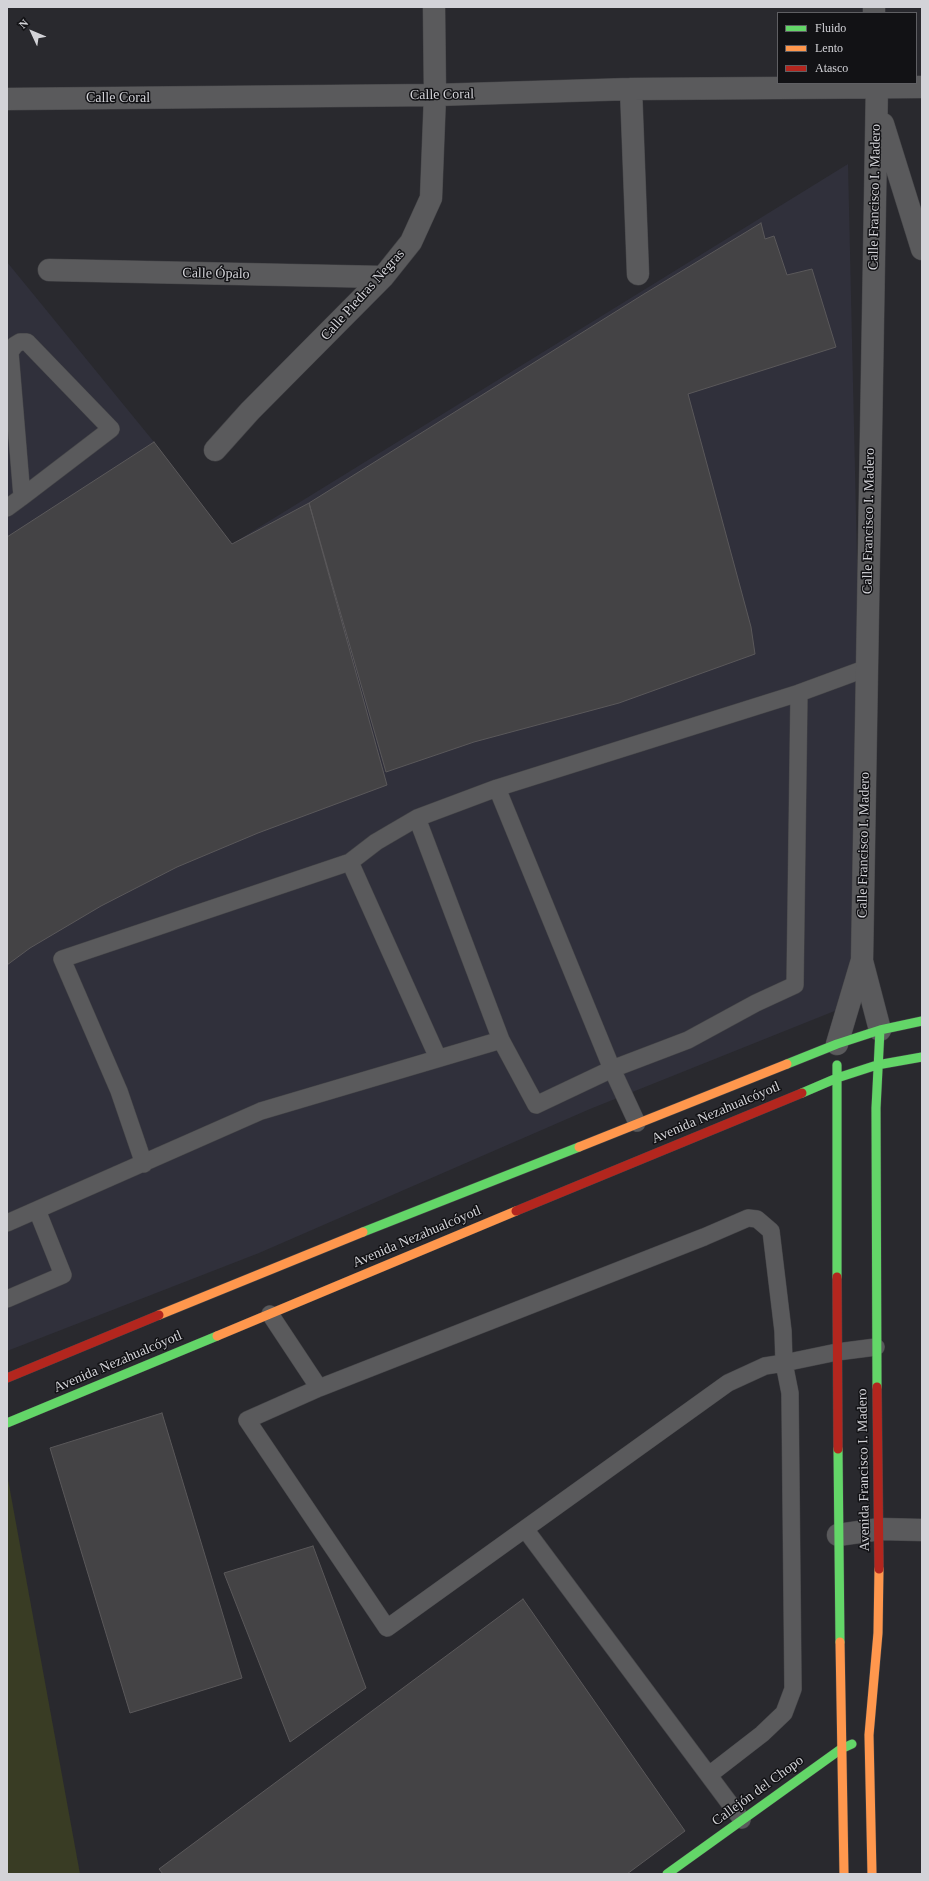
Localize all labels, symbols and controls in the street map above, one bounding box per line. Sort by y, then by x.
north arrow [12,12,52,52]
legend [777,12,917,84]
text: N [16,17,30,31]
text: Fluido [815,21,846,35]
text: Lento [815,41,843,55]
text: Atasco [815,61,848,75]
street label: Calle Coral [410,86,474,104]
street label: Calle Coral [86,90,150,106]
street label: Calle Francisco I. Madero [865,124,885,270]
street label: Calle Piedras Negras [317,246,409,344]
street label: Calle Ópalo [182,265,250,283]
street label: Calle Francisco I. Madero [859,448,879,594]
street label: Calle Francisco I. Madero [854,772,874,918]
street label: Avenida Nezahualcóyotl [649,1078,783,1148]
street label: Avenida Nezahualcóyotl [350,1202,484,1272]
street label: Avenida Nezahualcóyotl [51,1327,185,1397]
street label: Avenida Francisco I. Madero [854,1388,874,1552]
street label: Callejón del Chopo [709,1752,807,1830]

